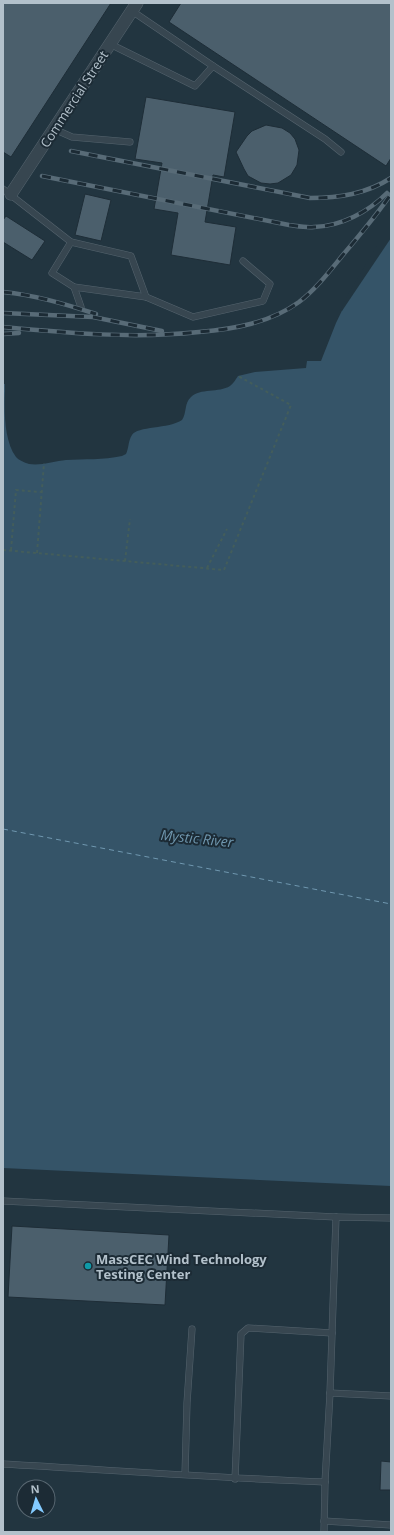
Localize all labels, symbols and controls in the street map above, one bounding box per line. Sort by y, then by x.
street label: Commercial Street [36,47,112,151]
water label: Mystic River [160,825,235,851]
place label: MassCEC Wind Technology Testing Center [96,1250,267,1283]
marker: MassCEC Wind Technology Testing Center [83,1261,93,1271]
north arrow [16,1479,56,1519]
text: N [30,1481,40,1496]

